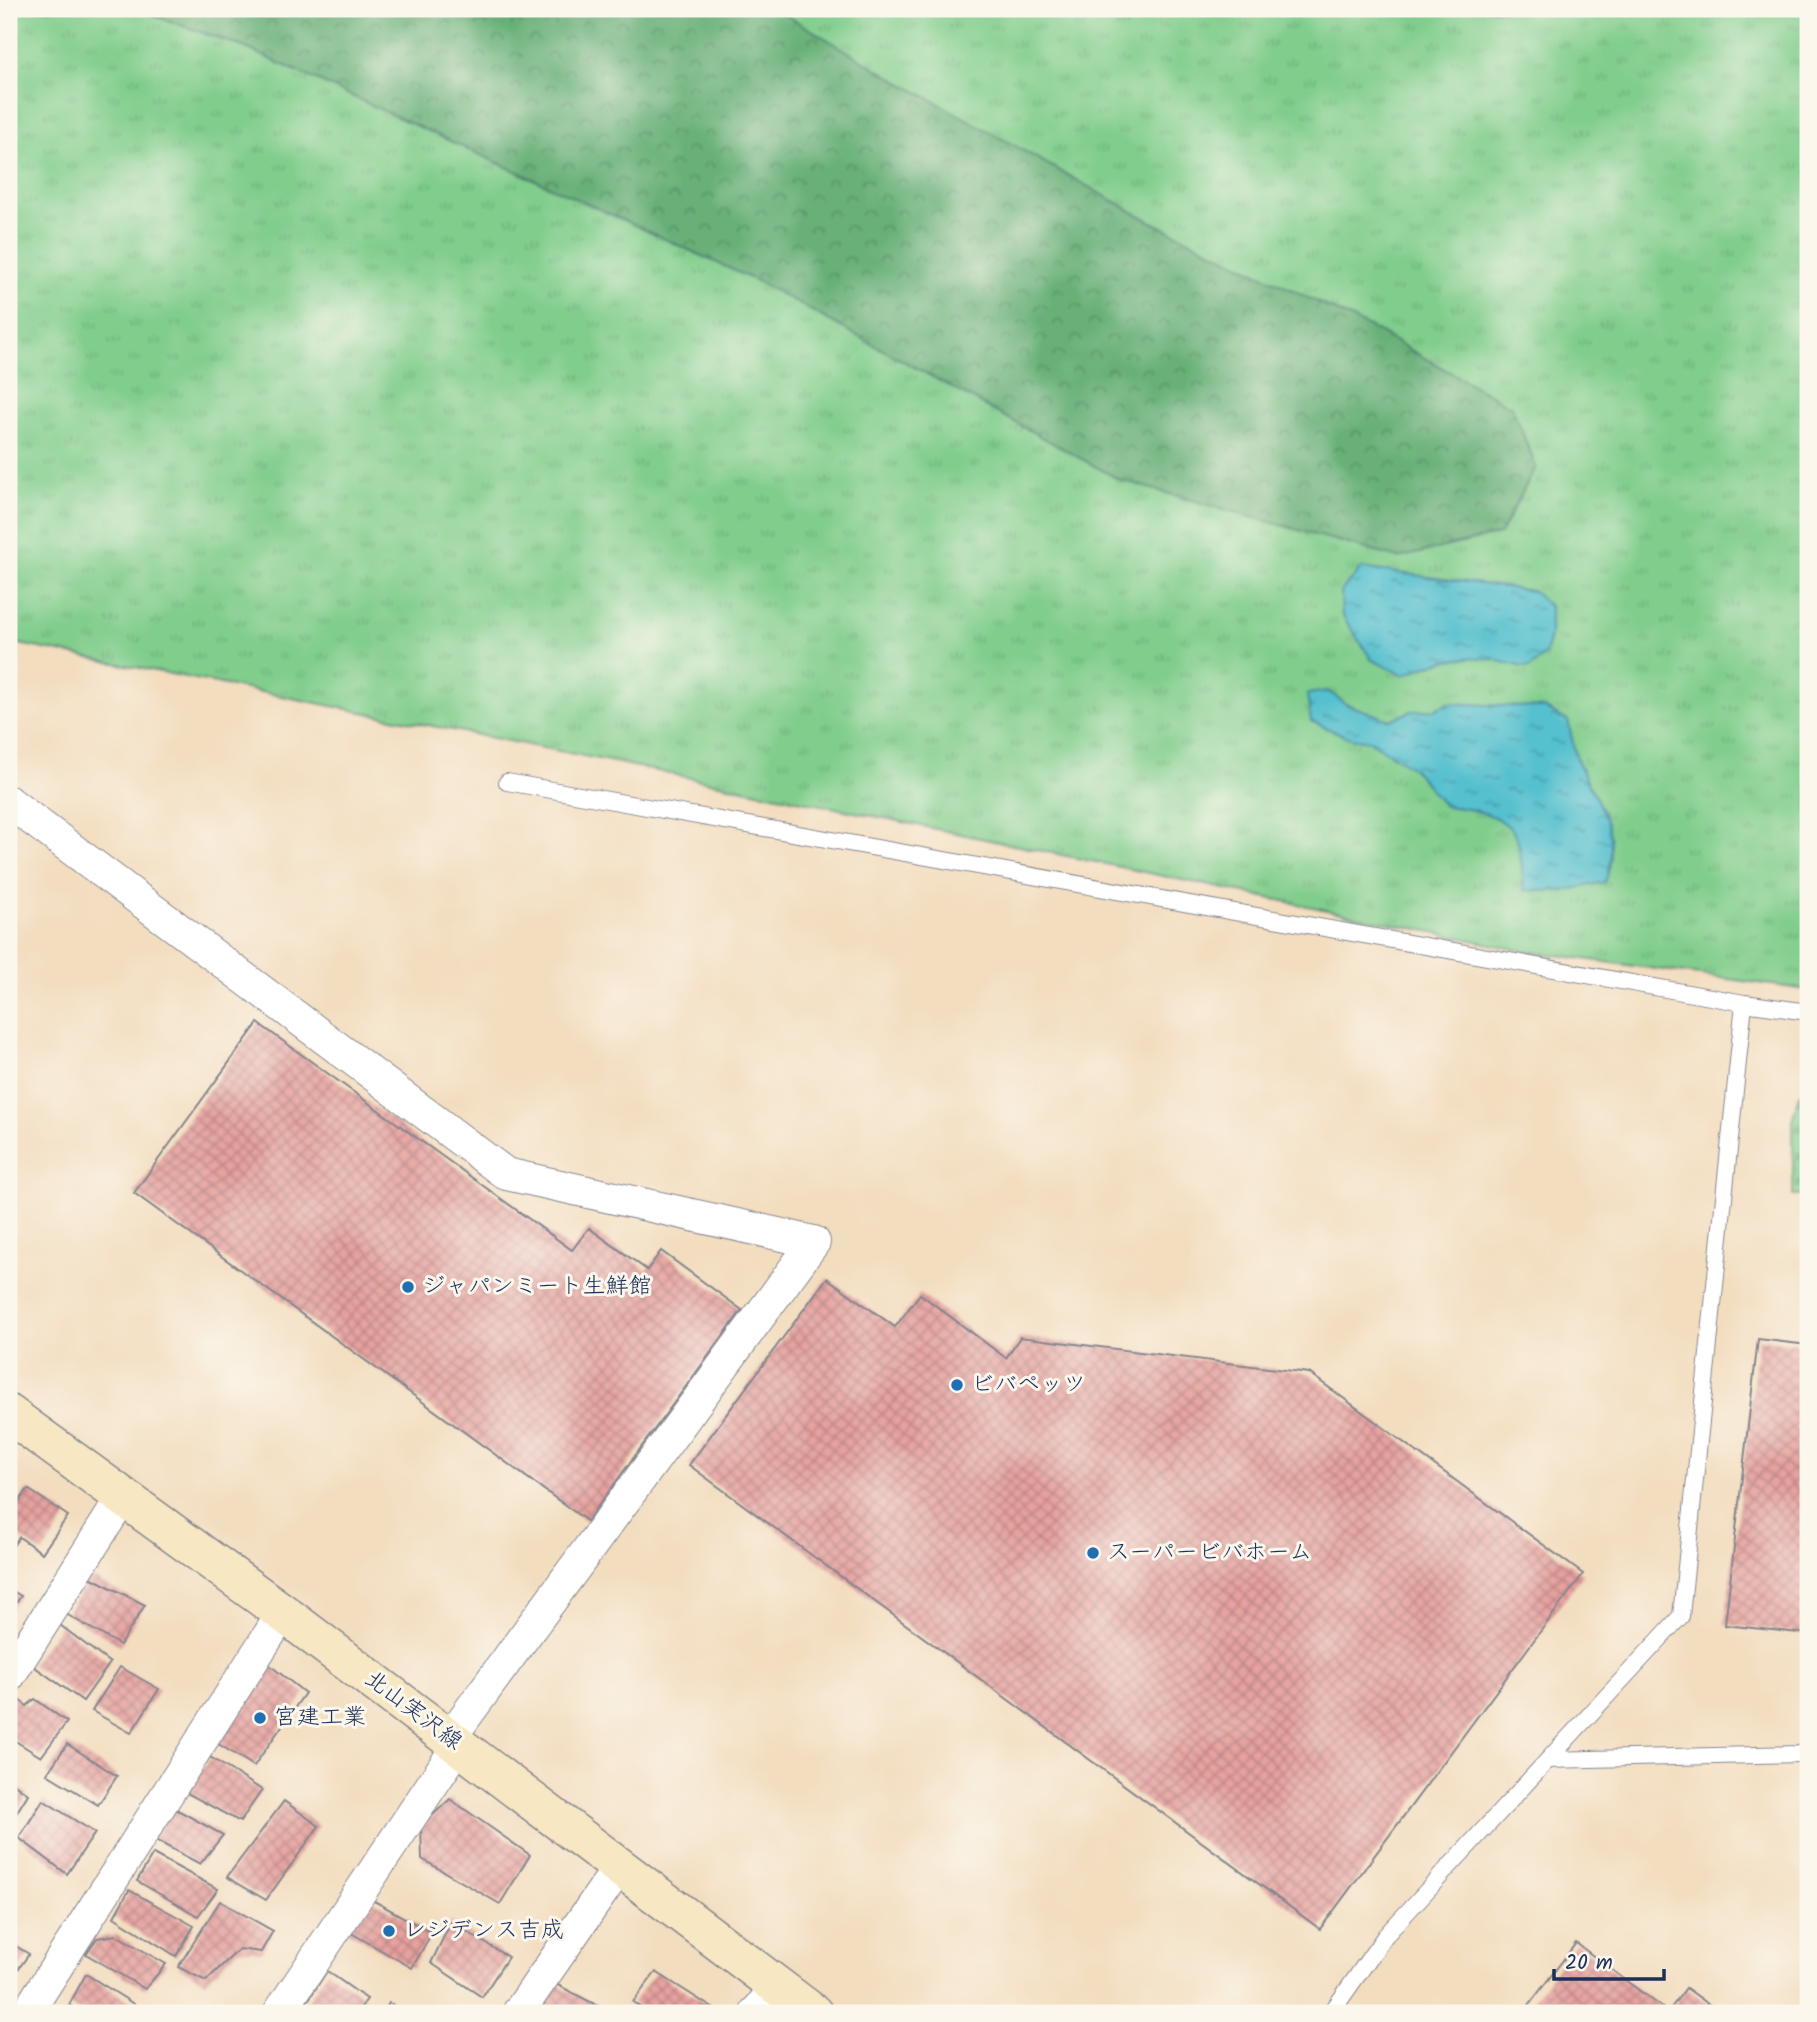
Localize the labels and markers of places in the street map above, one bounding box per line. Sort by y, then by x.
place label: ジャパンミート生鮮館 [422,1269,652,1305]
marker: ジャパンミート生鮮館 [400,1279,416,1295]
place label: ビバペッツ [971,1367,1086,1403]
marker: ビバペッツ [949,1377,965,1393]
place label: スーパービバホーム [1107,1535,1312,1571]
marker: スーパービバホーム [1085,1545,1101,1561]
place label: 宮建工業 [274,1700,366,1736]
marker: 宮建工業 [252,1710,268,1726]
place label: レジデンス吉成 [403,1913,564,1949]
marker: レジデンス吉成 [381,1923,397,1939]

